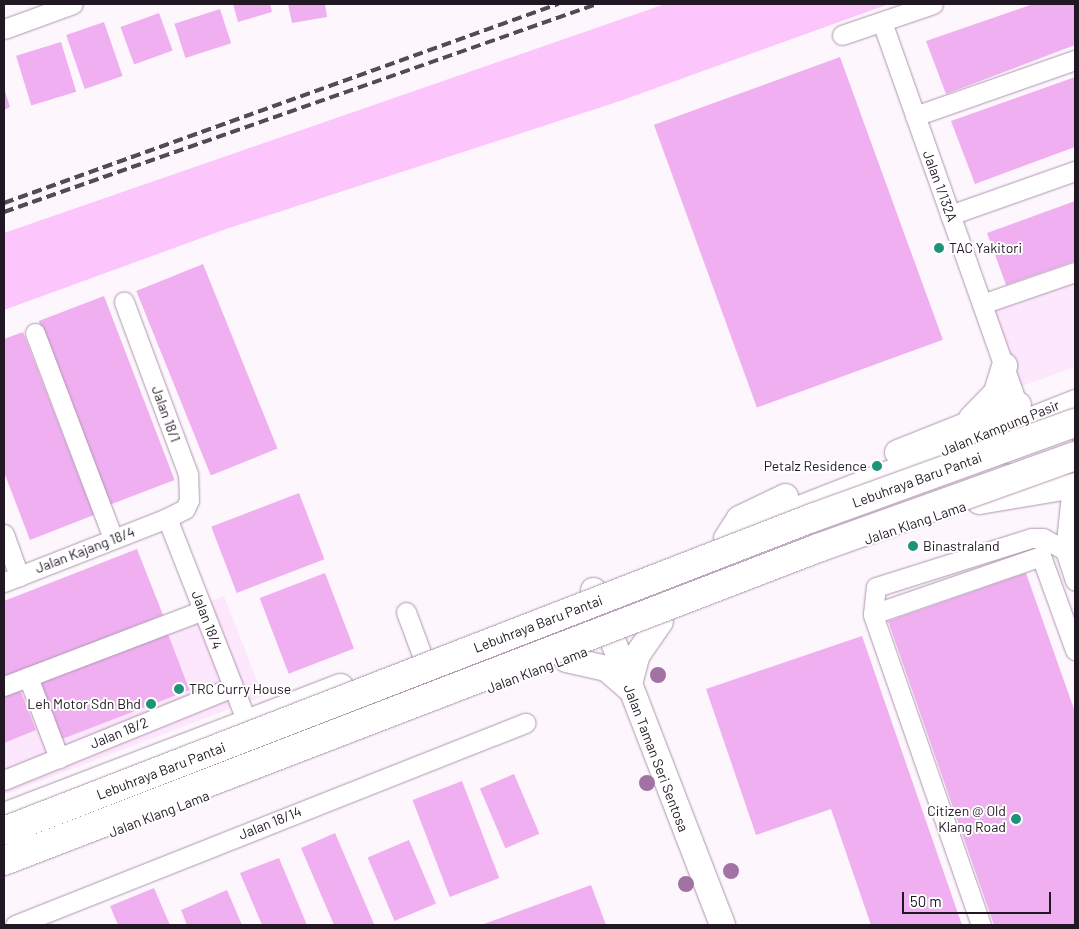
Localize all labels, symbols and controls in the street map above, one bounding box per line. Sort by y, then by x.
street label: Jalan 1/132A [919,148,961,224]
place label: TAC Yakitori [949,240,1022,256]
marker: TAC Yakitori [933,242,945,254]
street label: Jalan 18/1 [148,384,184,444]
street label: Jalan Kampung Pasir [938,396,1062,460]
street label: Lebuhraya Baru Pantai [850,449,984,511]
place label: Petalz Residence [764,458,867,474]
marker: Petalz Residence [871,460,883,472]
street label: Jalan Klang Lama [862,498,968,548]
street label: Jalan Kajang 18/4 [33,523,137,577]
place label: Binastraland [923,538,1000,554]
marker: Binastraland [907,540,919,552]
street label: Jalan 18/4 [188,588,226,652]
street label: Lebuhraya Baru Pantai [471,592,605,656]
street label: Jalan Klang Lama [484,643,590,697]
place label: TRC Curry House [189,681,291,697]
street label: Jalan Taman Seri Sentosa [620,682,692,834]
marker: TRC Curry House [173,683,185,695]
place label: Leh Motor Sdn Bhd [27,696,141,712]
marker: Leh Motor Sdn Bhd [145,698,157,710]
street label: Jalan 18/2 [87,714,151,752]
street label: Lebuhraya Baru Pantai [94,739,228,803]
street label: Jalan Klang Lama [106,787,212,841]
street label: Jalan 18/14 [236,803,304,843]
place label: Citizen @ Old Klang Road [927,803,1006,836]
marker: Citizen @ Old Klang Road [1010,813,1022,825]
scale bar [904,882,1053,914]
text: 50 m [910,892,942,910]

